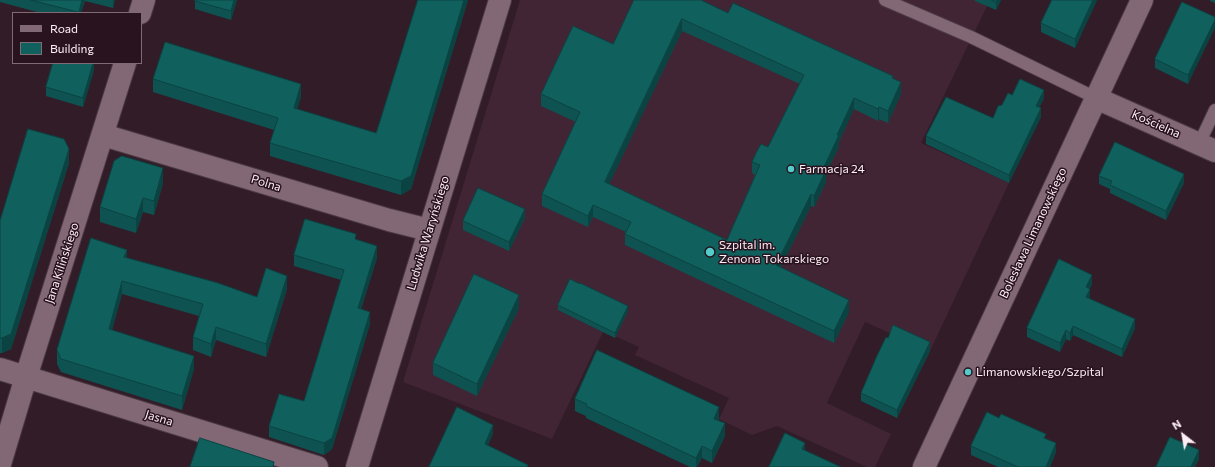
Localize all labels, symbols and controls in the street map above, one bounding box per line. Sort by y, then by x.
legend [12,12,142,64]
text: Road [50,21,78,35]
text: Building [50,41,94,55]
street label: Kościelna [1129,107,1183,141]
place label: Farmacja 24 [799,162,865,176]
marker: Farmacja 24 [786,164,796,174]
street label: Bolesława Limanowskiego [996,165,1070,301]
street label: Polna [249,172,283,194]
street label: Ludwika Waryńskiego [404,174,452,292]
street label: Jana Kilińskiego [42,221,82,305]
place label: Szpital im. Zenona Tokarskiego [719,238,829,266]
marker: Szpital im. Zenona Tokarskiego [704,246,716,258]
place label: Limanowskiego/Szpital [976,365,1104,379]
marker: Limanowskiego/Szpital [963,367,973,377]
street label: Jasna [143,407,175,429]
north arrow [1163,415,1203,455]
text: N [1170,417,1183,432]

